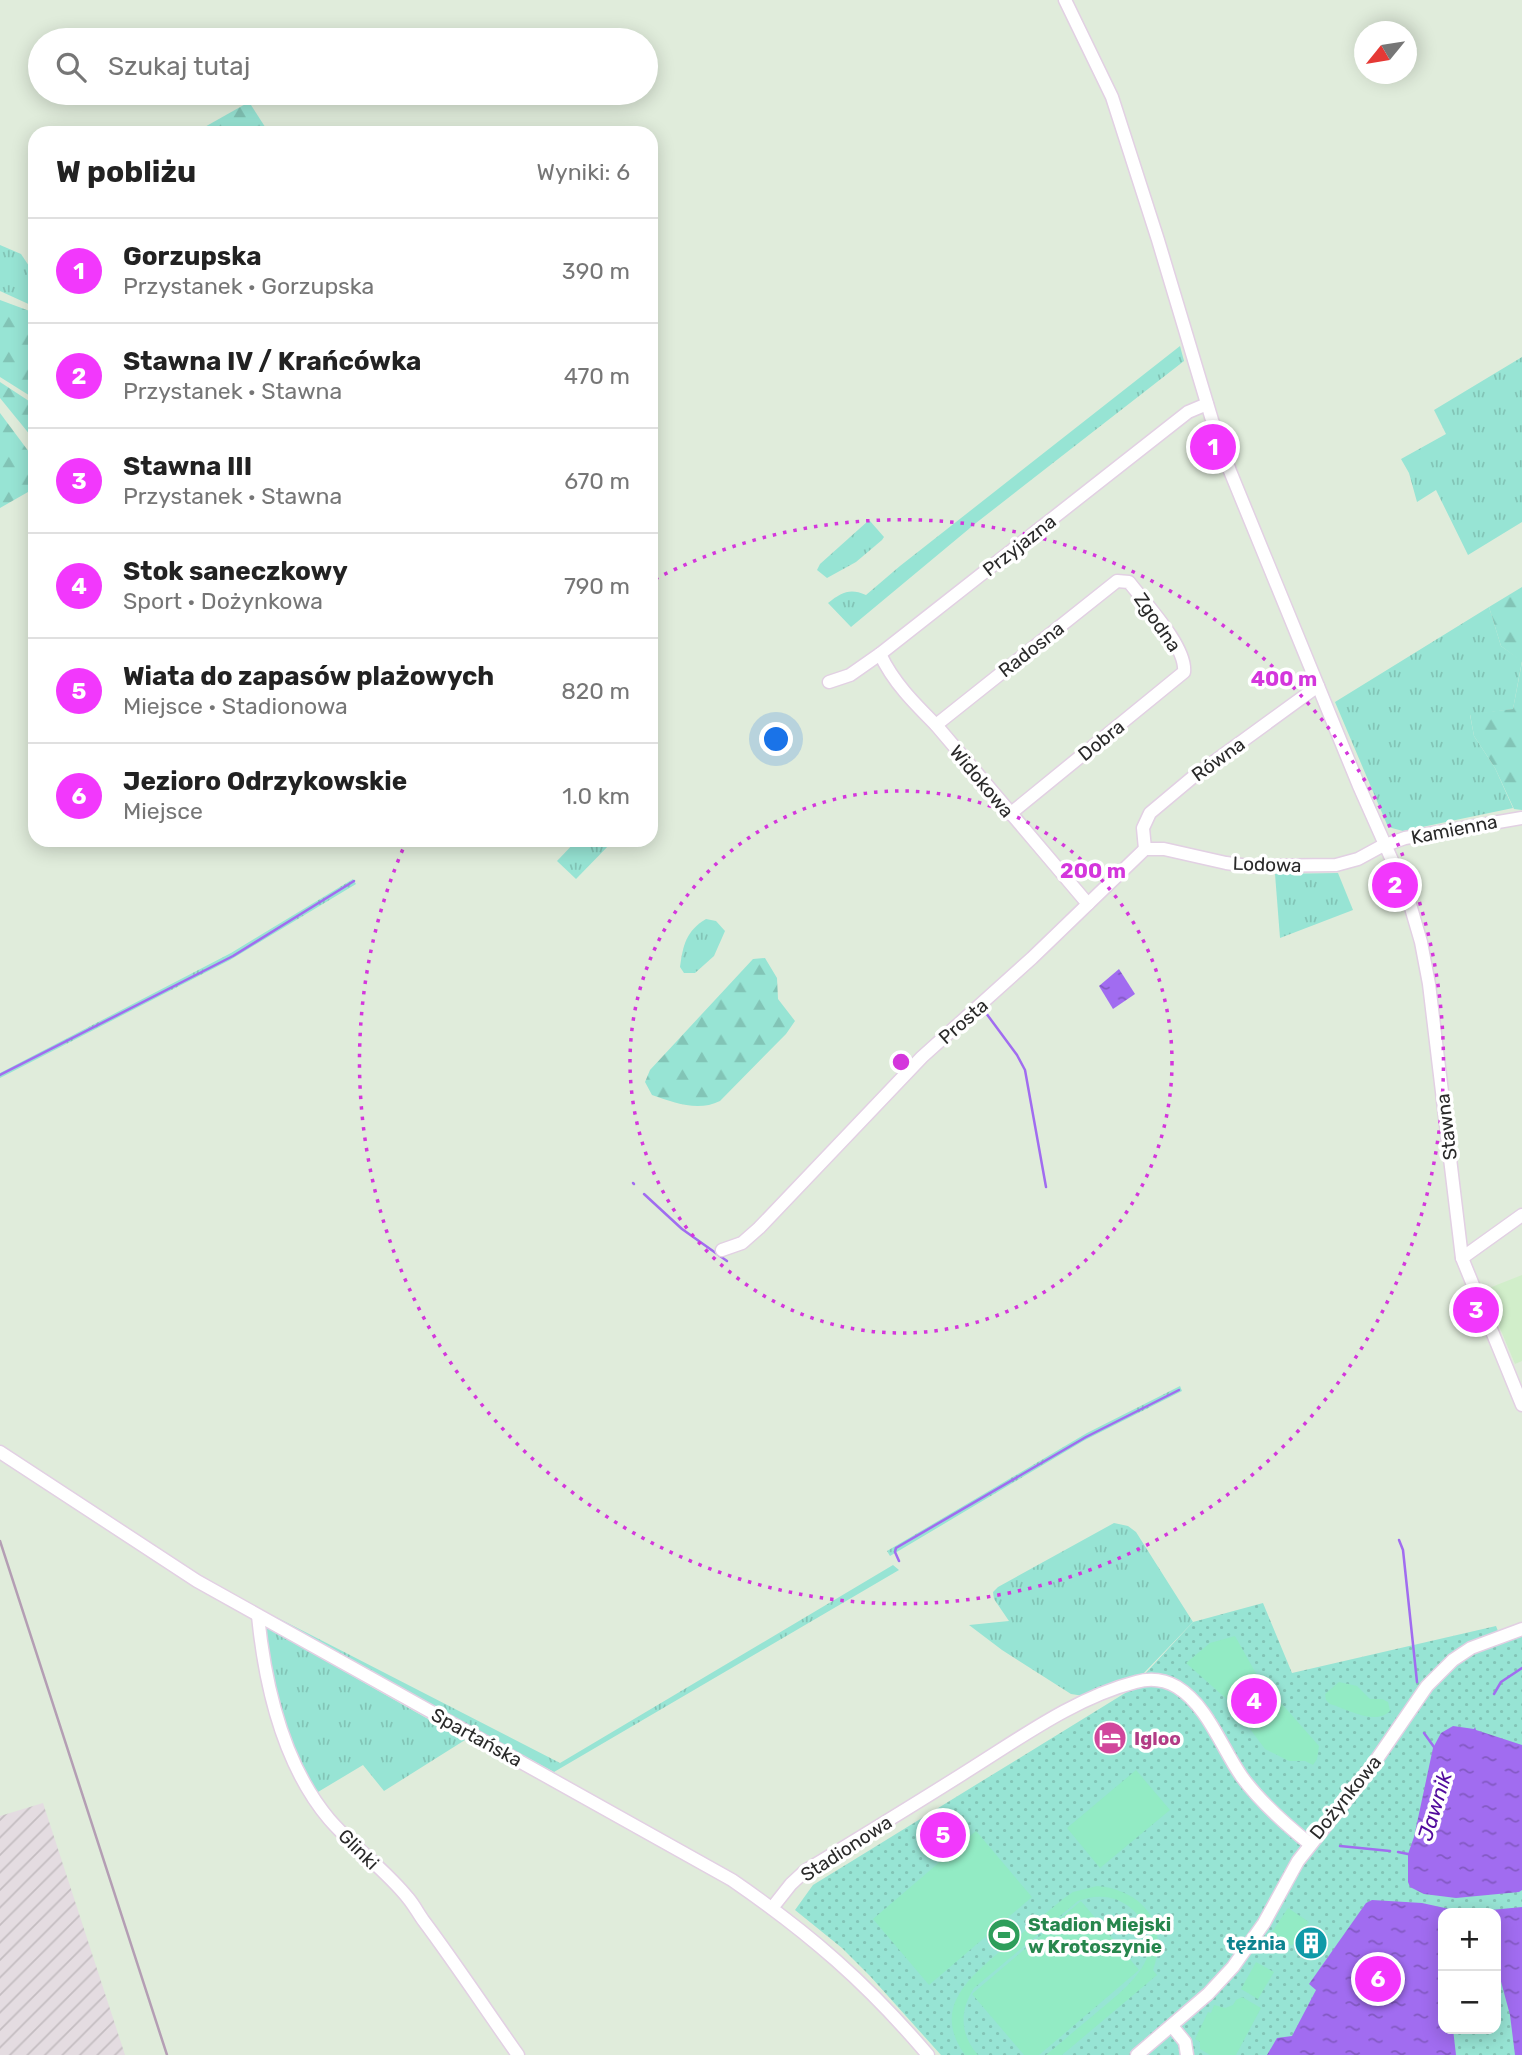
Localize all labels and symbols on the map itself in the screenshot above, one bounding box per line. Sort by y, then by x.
north arrow [1354,21,1417,84]
pin: 1 [1190,421,1236,473]
street label: Przyjazna [978,510,1060,581]
street label: Zgodna [1129,588,1186,656]
street label: Radosna [994,617,1069,682]
text: 400 m [1251,666,1317,691]
street label: Dobra [1074,715,1129,766]
your location [759,722,793,756]
street label: Równa [1187,732,1249,786]
street label: Widokowa [945,740,1019,822]
street label: Kamienna [1409,810,1499,849]
street label: Lodowa [1232,852,1302,877]
text: 200 m [1060,858,1126,883]
pin: 2 [1372,859,1418,911]
street label: Prosta [934,994,993,1049]
centre of rings [889,1050,913,1074]
street label: Stawna [1431,1092,1462,1162]
pin: 3 [1453,1284,1499,1336]
pin: 4 [1231,1675,1277,1727]
street label: Spartańska [427,1703,526,1772]
hotel icon: Igloo [1091,1719,1129,1757]
place label: Igloo [1134,1727,1181,1750]
street label: Dożynkowa [1305,1751,1386,1844]
water label: Jawnik [1412,1767,1457,1844]
pin: 5 [920,1809,966,1861]
street label: Stadionowa [796,1810,896,1886]
street label: Glinki [334,1824,384,1874]
place label: Stadion Miejski w Krotoszynie [1028,1913,1171,1958]
sports icon: Stadion Miejski w Krotoszynie [985,1916,1023,1954]
building icon: tężnia [1292,1924,1330,1962]
place label: tężnia [1227,1932,1286,1955]
pin: 6 [1355,1953,1401,2005]

